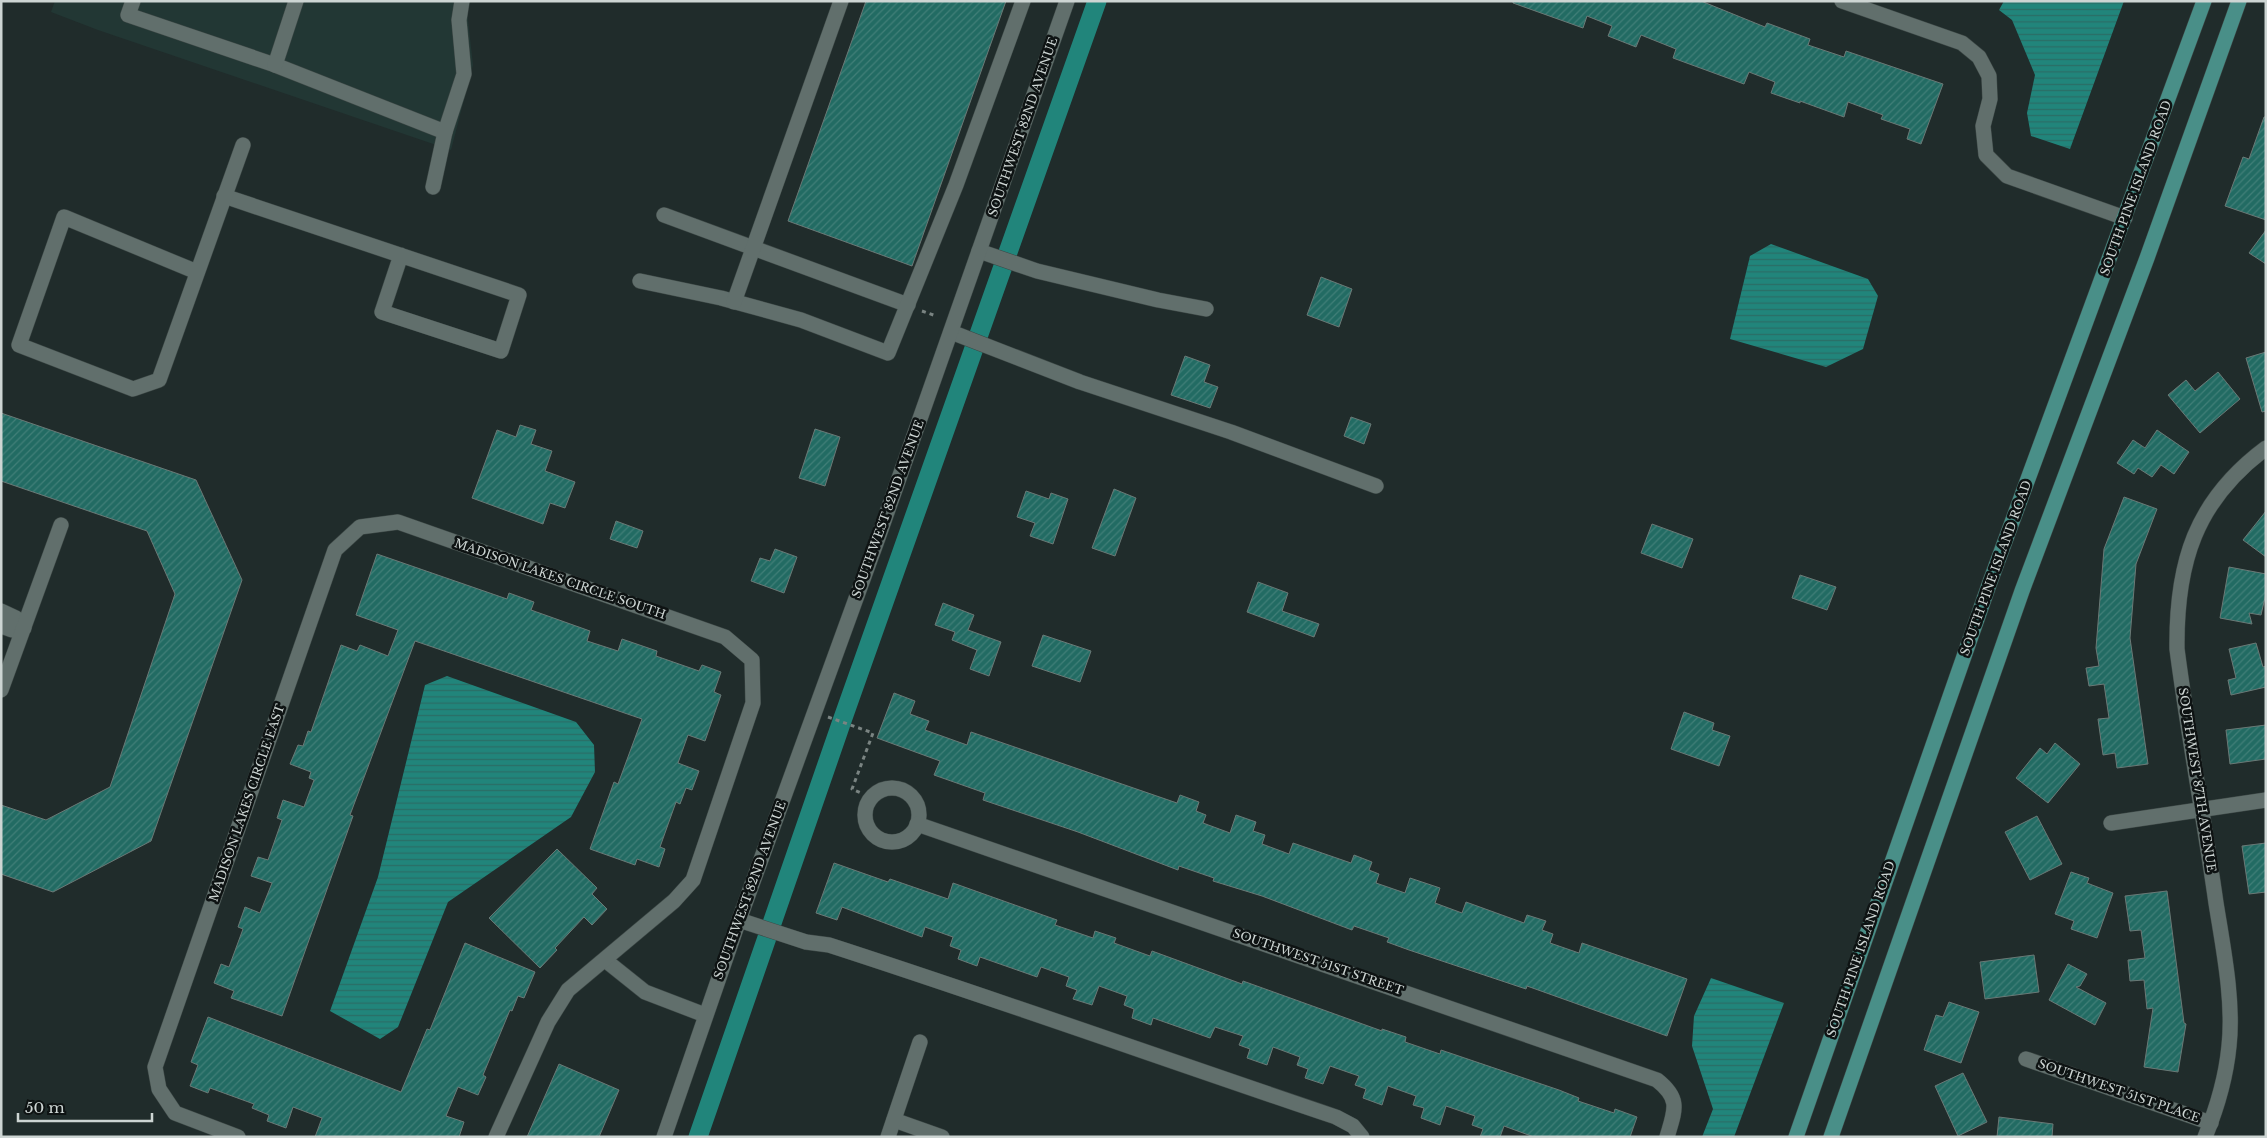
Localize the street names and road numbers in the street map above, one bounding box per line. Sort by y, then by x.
street label: SOUTHWEST 82ND AVENUE [985,35,1060,218]
street label: SOUTH PINE ISLAND ROAD [2097,98,2174,277]
street label: SOUTHWEST 82ND AVENUE [848,417,927,600]
street label: SOUTH PINE ISLAND ROAD [1957,478,2034,657]
street label: MADISON LAKES CIRCLE SOUTH [452,535,668,622]
street label: SOUTHWEST 87TH AVENUE [2175,686,2220,874]
street label: MADISON LAKES CIRCLE EAST [206,702,288,904]
street label: SOUTHWEST 82ND AVENUE [710,798,789,981]
street label: SOUTH PINE ISLAND ROAD [1823,859,1898,1039]
street label: SOUTHWEST 51ST STREET [1231,925,1406,998]
street label: SOUTHWEST 51ST PLACE [2036,1056,2202,1125]

